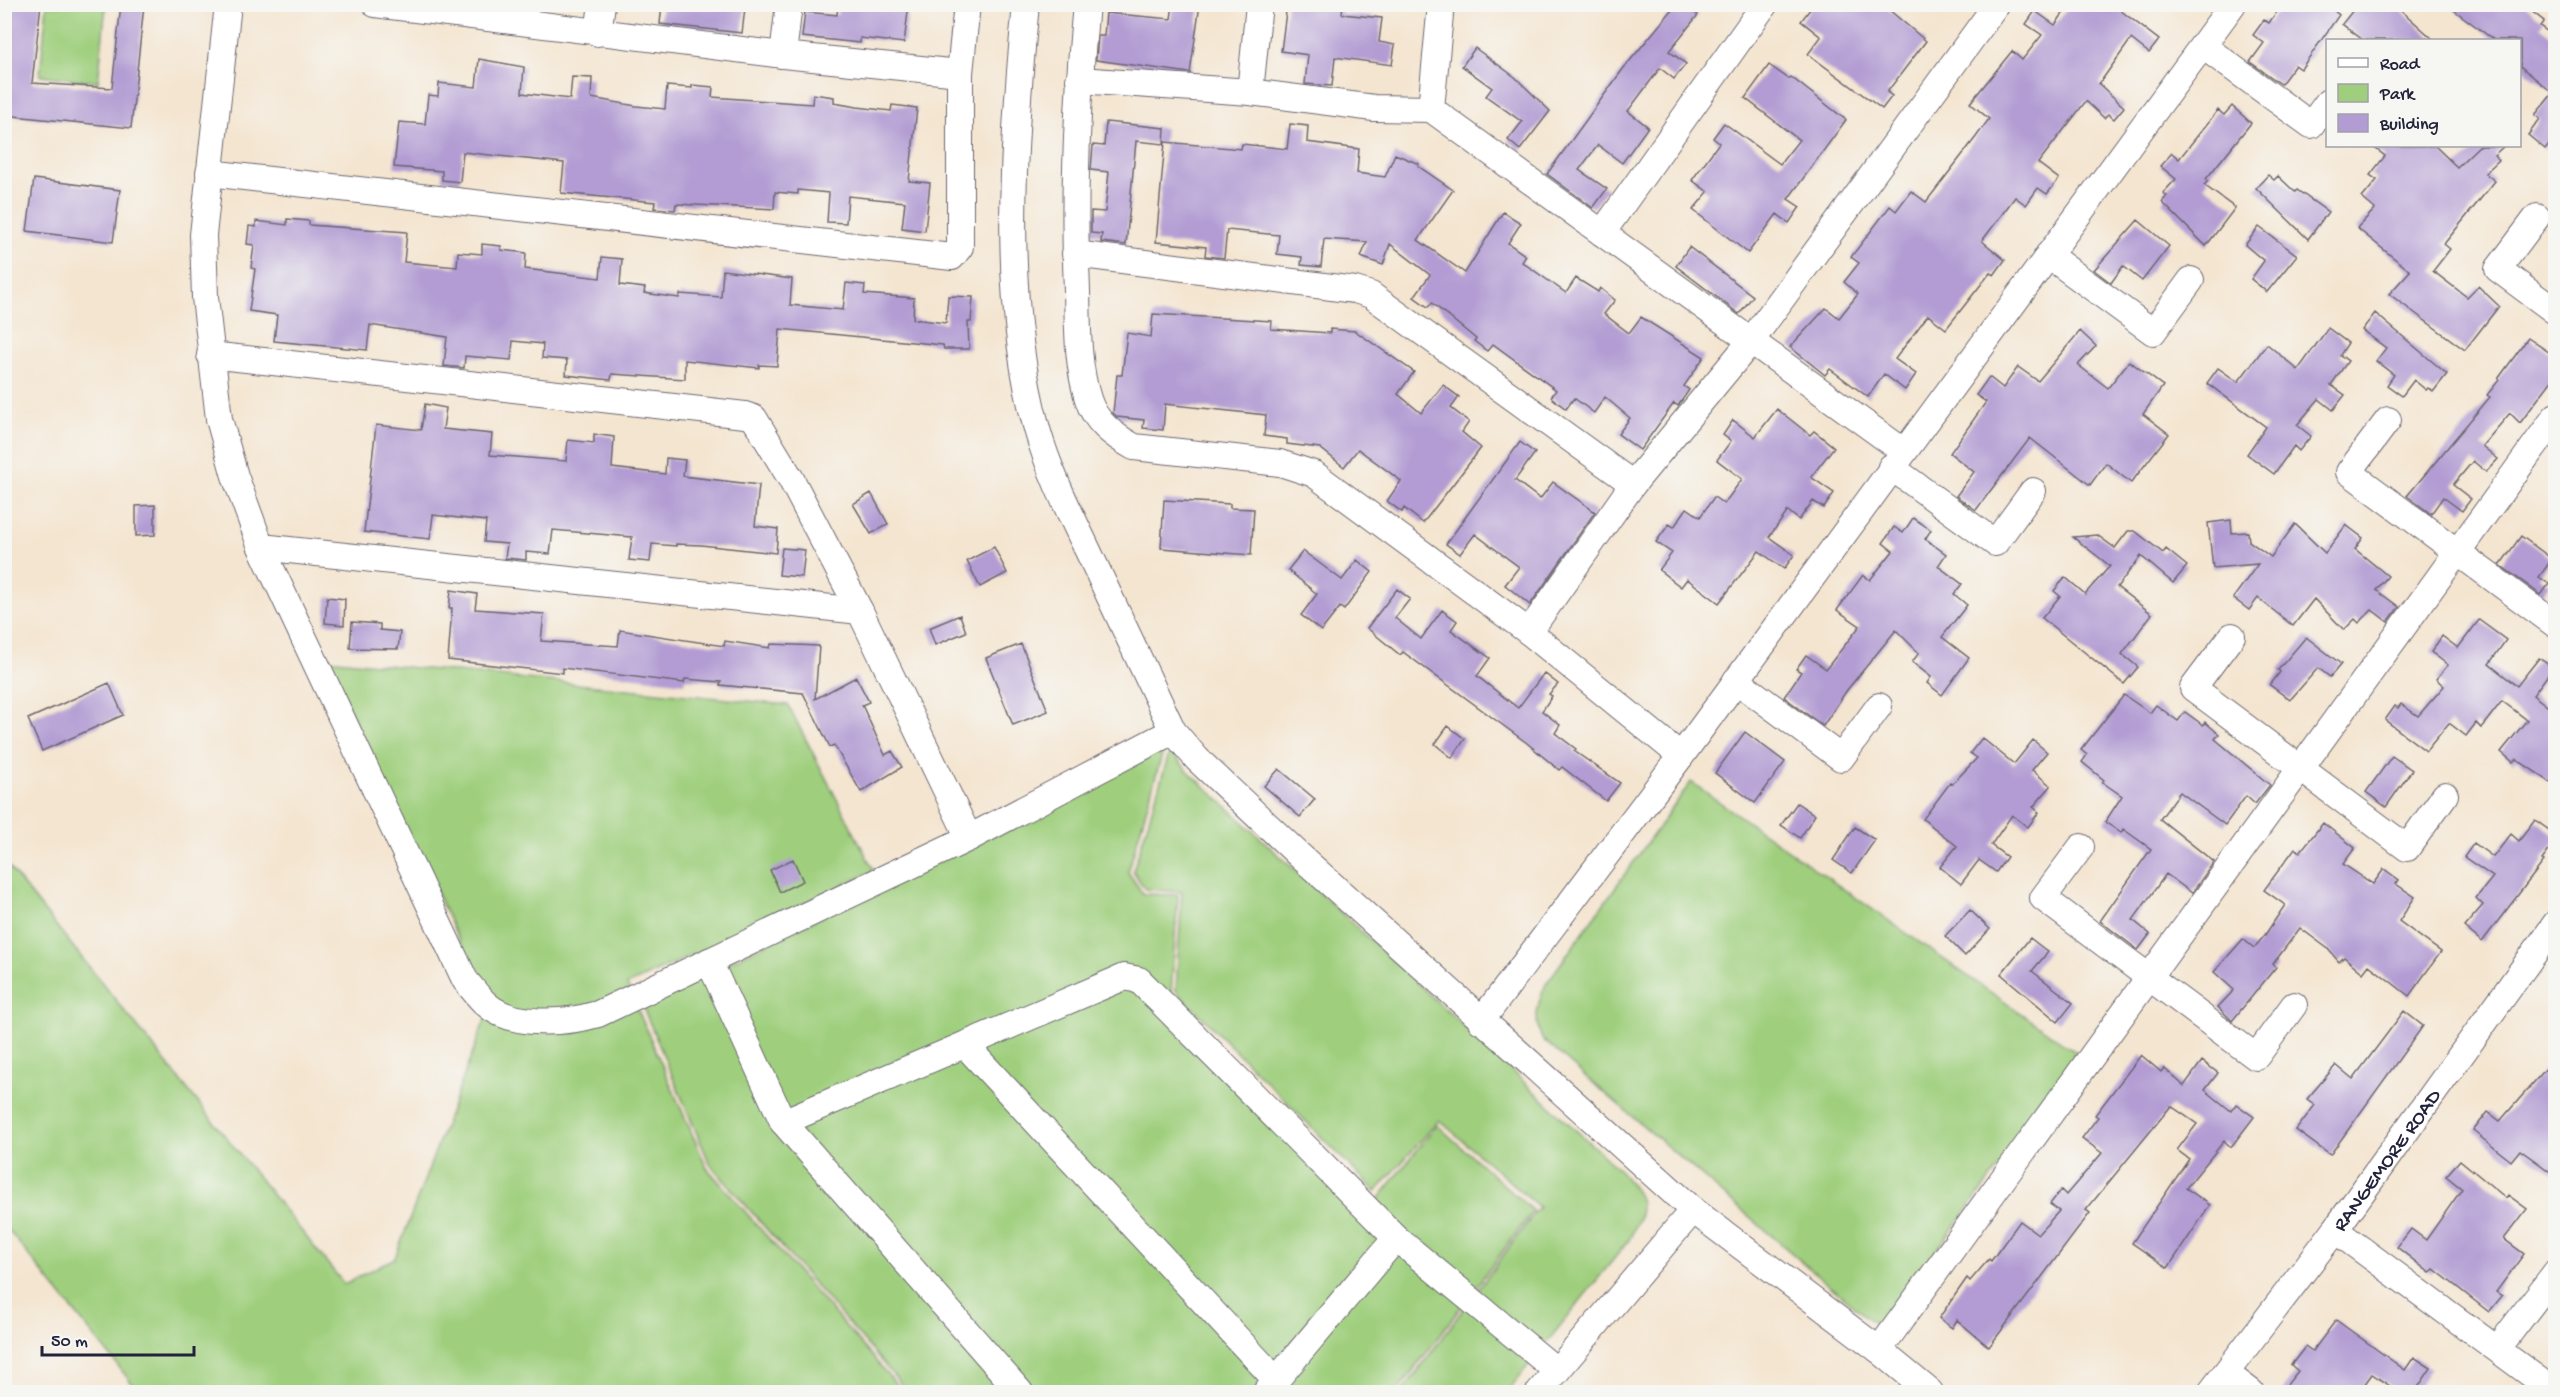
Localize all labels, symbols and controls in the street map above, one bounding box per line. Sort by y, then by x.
legend [2326,39,2521,147]
text: Road [2380,55,2421,76]
text: Park [2379,85,2416,106]
text: Building [2379,115,2439,136]
street label: RANGEMORE ROAD [2329,1085,2449,1238]
scale bar [42,1319,194,1357]
text: 50 m [51,1332,88,1353]

